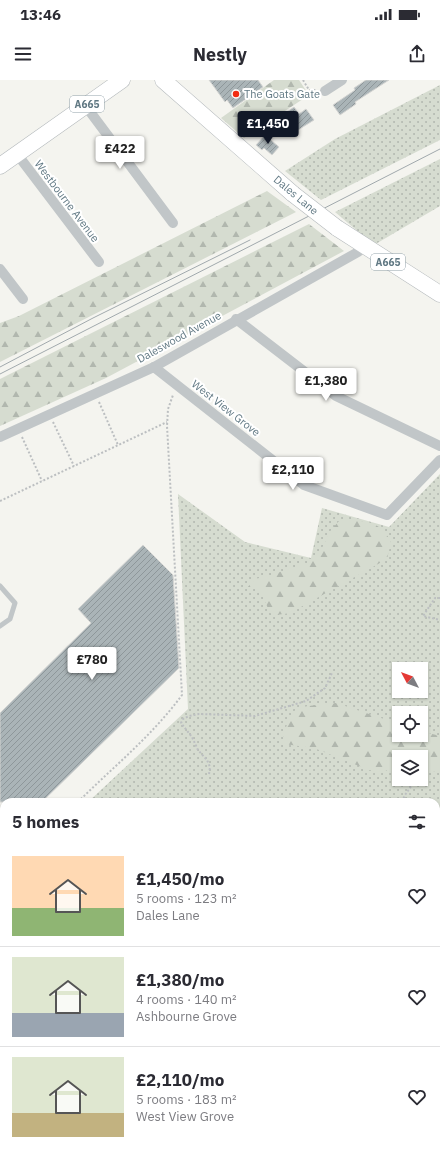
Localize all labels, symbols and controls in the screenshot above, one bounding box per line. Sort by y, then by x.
text: 13:46 [20,5,61,24]
icon: menu [12,43,34,65]
text: Nestly [193,43,247,66]
icon: share [406,43,428,65]
place label: The Goats Gate [244,87,320,101]
marker: The Goats Gate [231,89,241,99]
road number: A665 [70,96,104,112]
pin: £1,450 [235,111,301,145]
text: £1,450 [247,115,289,132]
pin: £422 [96,136,144,170]
text: £422 [105,140,135,157]
street label: Westbourne Avenue [32,157,102,245]
street label: Dales Lane [271,172,321,218]
road number: A665 [371,254,405,270]
street label: Daleswood Avenue [135,308,223,366]
pin: £1,380 [293,368,359,402]
text: £1,380 [305,372,347,389]
street label: West View Grove [189,377,263,439]
pin: £2,110 [260,457,326,491]
text: £2,110 [272,461,314,478]
pin: £780 [68,647,116,681]
text: £780 [77,651,107,668]
north arrow [392,662,428,698]
map controls [392,662,428,786]
button: locate [392,706,428,742]
button: layers [392,750,428,786]
text: 5 homes [12,811,79,833]
icon: filters [406,811,428,833]
text: £1,450/mo [136,868,224,890]
icon: home [44,872,92,920]
icon: heart [406,885,428,907]
text: 5 rooms · 123 m² [136,890,237,907]
text: Dales Lane [136,907,200,924]
text: £1,380/mo [136,969,224,991]
icon: home [44,973,92,1021]
icon: heart [406,986,428,1008]
text: 4 rooms · 140 m² [136,991,237,1008]
text: Ashbourne Grove [136,1008,237,1025]
text: £2,110/mo [136,1069,224,1091]
icon: home [44,1073,92,1121]
icon: heart [406,1086,428,1108]
text: 5 rooms · 183 m² [136,1091,237,1108]
text: West View Grove [136,1108,234,1125]

